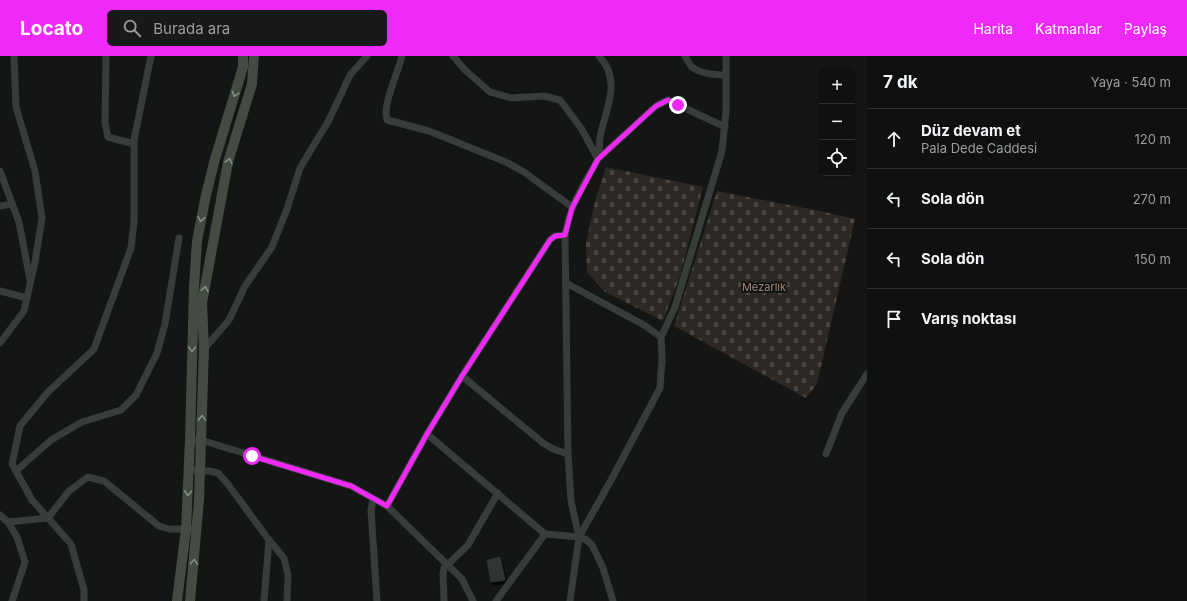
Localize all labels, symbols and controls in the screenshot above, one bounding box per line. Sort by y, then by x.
search box [107,10,387,46]
text: Locato [20,17,83,40]
icon: search [121,17,143,39]
text: Burada ara [153,19,230,38]
text: Harita [973,20,1013,37]
text: Katmanlar [1035,20,1102,37]
text: Paylaş [1124,20,1167,37]
map controls [819,68,855,176]
button: + [819,68,855,104]
text: 7 dk [883,72,918,92]
text: Yaya · 540 m [1091,74,1171,90]
one-way arrow [231,90,240,97]
route end [669,96,687,114]
button: − [819,104,855,140]
text: Düz devam et [921,121,1021,140]
icon: ahead [883,128,905,150]
text: 120 m [1135,131,1171,147]
button: locate [819,140,855,176]
text: Pala Dede Caddesi [921,140,1037,156]
one-way arrow [224,158,232,164]
icon: left [883,188,905,210]
text: Sola dön [921,189,984,208]
text: 270 m [1133,191,1171,207]
one-way arrow [198,216,206,222]
icon: left [883,248,905,270]
text: Sola dön [921,249,984,268]
text: 150 m [1135,251,1171,267]
park label: Mezarlık [742,280,786,294]
one-way arrow [200,286,209,292]
icon: arrive [883,308,905,330]
text: Varış noktası [921,309,1016,328]
one-way arrow [188,346,196,352]
one-way arrow [198,415,206,421]
route start [243,447,261,465]
one-way arrow [184,490,192,496]
one-way arrow [189,559,198,565]

